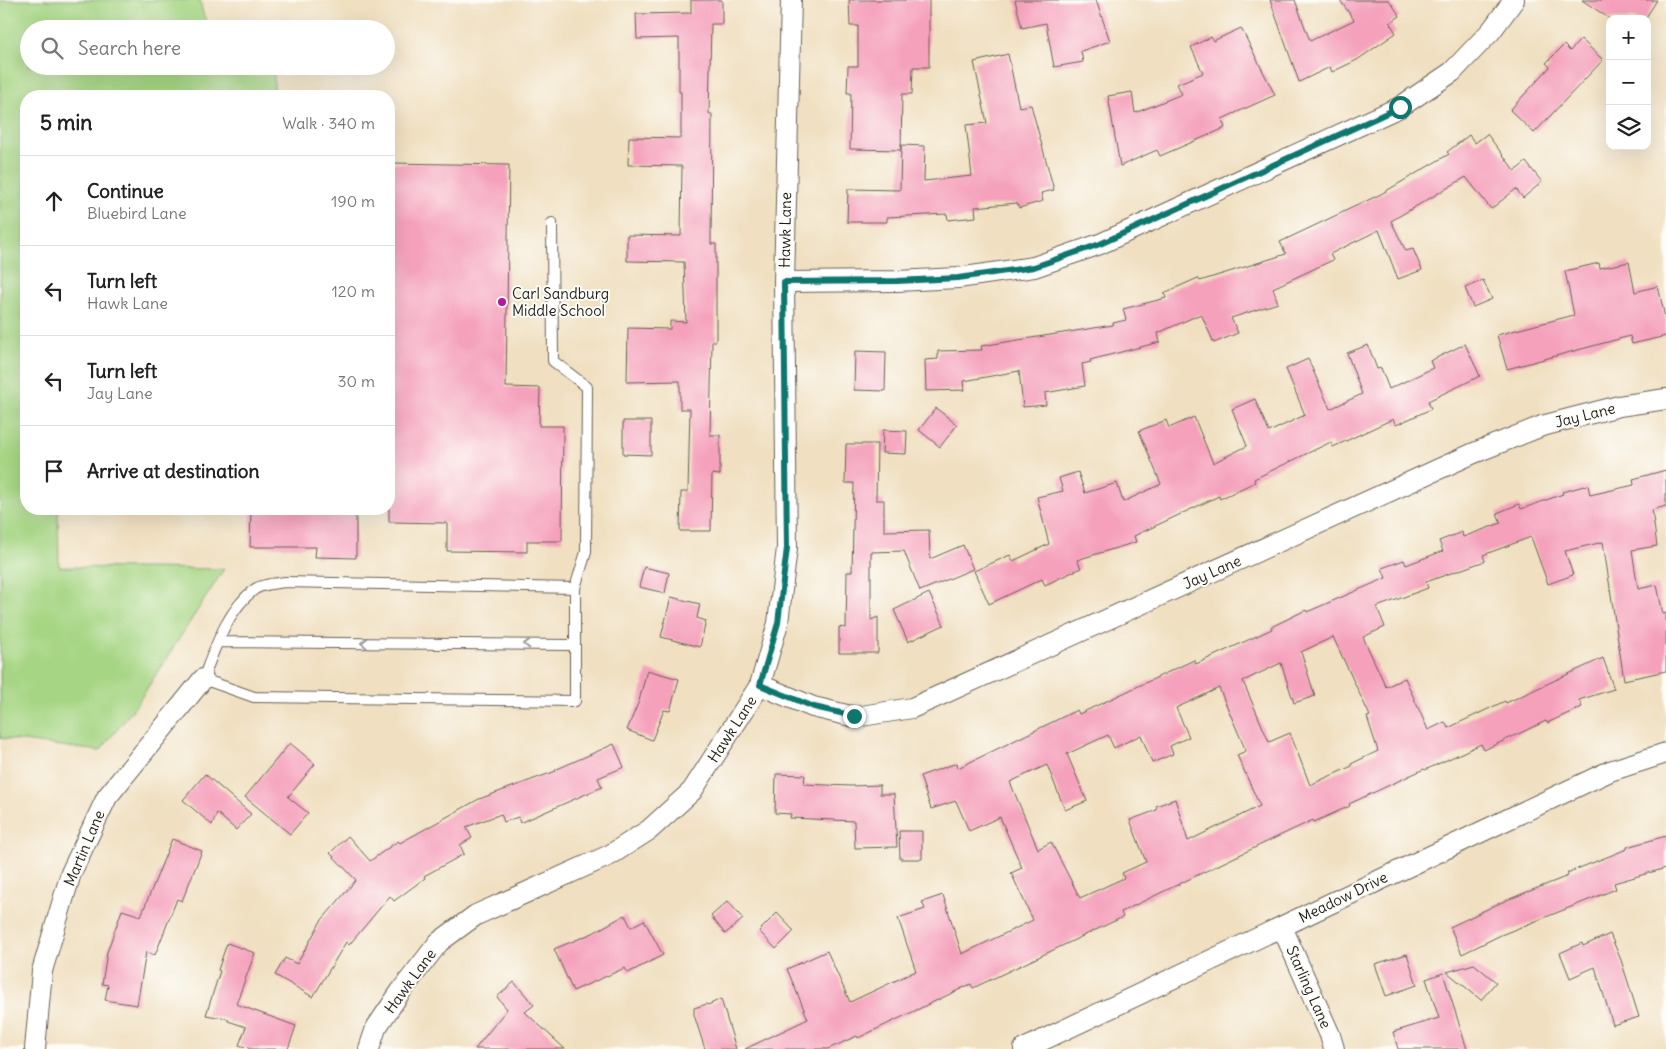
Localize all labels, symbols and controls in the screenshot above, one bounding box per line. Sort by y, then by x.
map controls [1606,15,1651,150]
button: + [1606,15,1651,60]
search box [20,20,395,75]
icon: search [38,34,66,62]
text: Search here [78,36,181,60]
button: − [1606,60,1651,105]
route start [1389,96,1412,119]
button: layers [1606,105,1651,150]
text: 5 min [40,109,92,136]
text: Walk · 340 m [282,113,375,133]
text: Continue [87,179,164,203]
icon: ahead [40,187,68,215]
text: 190 m [331,191,375,211]
street label: Hawk Lane [775,192,795,268]
text: Bluebird Lane [87,203,187,223]
text: Turn left [87,269,157,293]
icon: left [40,277,68,305]
text: 120 m [332,281,375,301]
place label: Carl Sandburg Middle School [512,284,609,320]
text: Hawk Lane [87,293,168,313]
marker: Carl Sandburg Middle School [496,296,508,308]
text: Turn left [87,359,157,383]
icon: left [40,367,68,395]
text: 30 m [338,371,375,391]
text: Jay Lane [87,383,153,403]
street label: Jay Lane [1553,398,1617,432]
icon: arrive [40,457,68,485]
text: Arrive at destination [87,459,260,483]
street label: Jay Lane [1180,551,1244,593]
one-way arrow [360,638,368,648]
one-way arrow [522,639,530,649]
street label: Hawk Lane [703,692,761,766]
route end [843,705,866,728]
street label: Martin Lane [59,807,109,889]
street label: Meadow Drive [1295,867,1391,927]
street label: Starling Lane [1282,943,1336,1031]
street label: Hawk Lane [380,945,440,1017]

